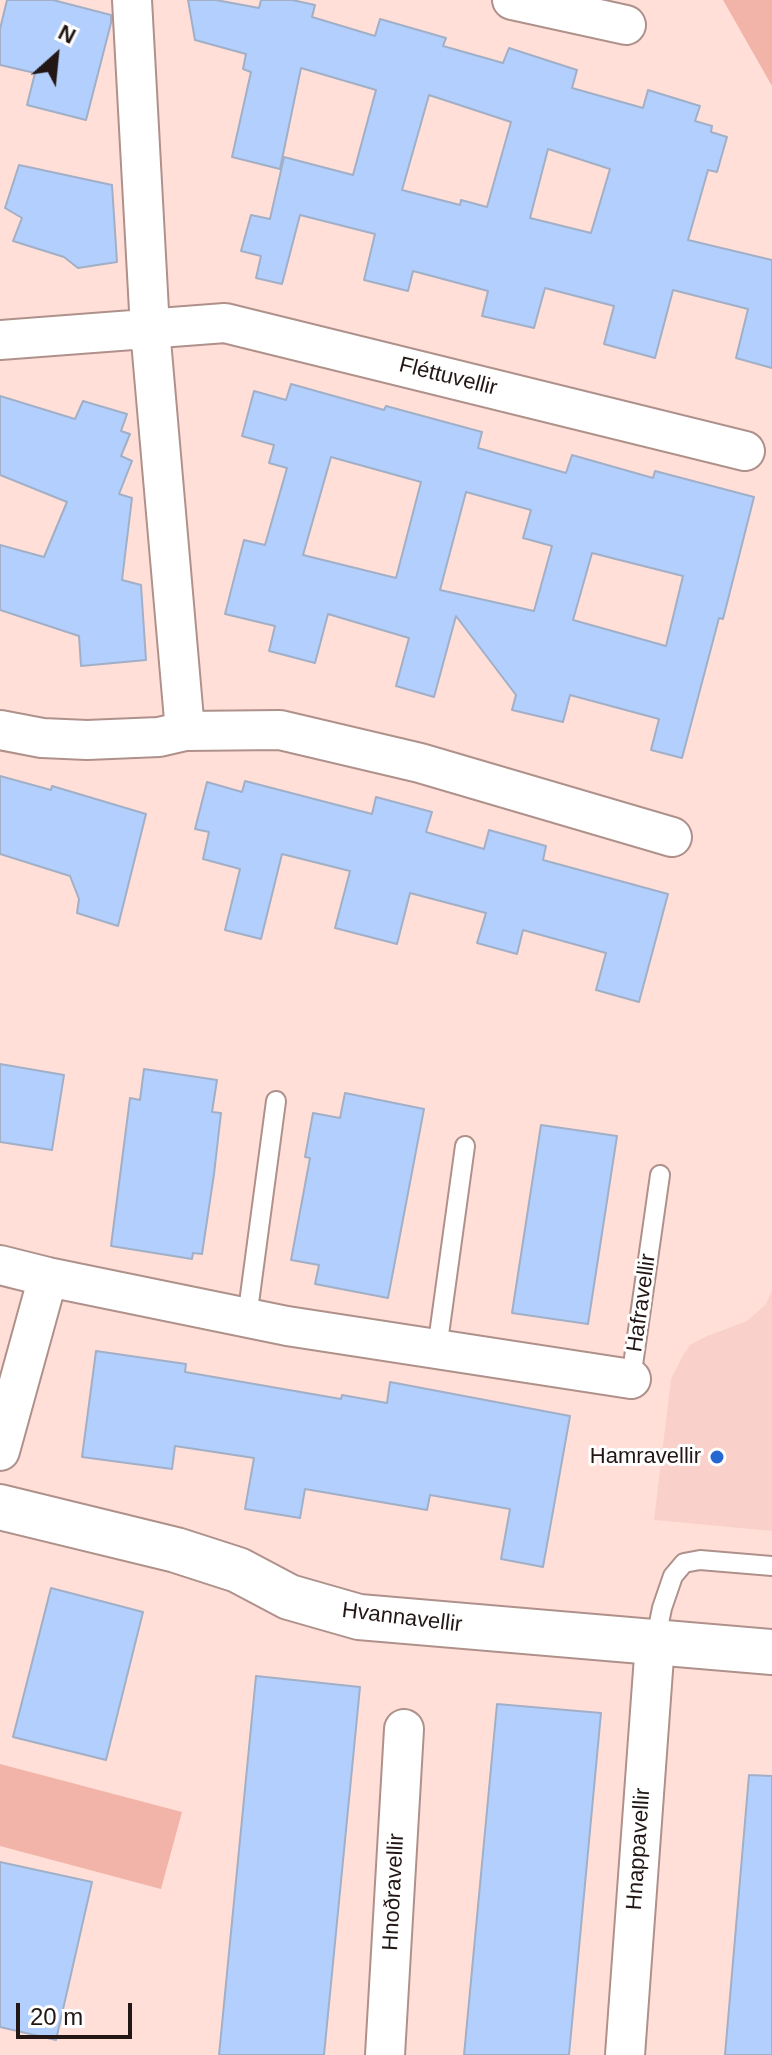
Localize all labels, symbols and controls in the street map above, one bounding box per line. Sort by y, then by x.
north arrow [16,16,96,96]
text: N [54,19,80,49]
street label: Fléttuvellir [396,352,500,402]
street label: Hafravellir [622,1252,662,1354]
place label: Hamravellir [590,1444,701,1470]
marker: Hamravellir [708,1448,726,1466]
street label: Hvannavellir [340,1598,464,1638]
street label: Hnappavellir [622,1787,656,1911]
street label: Hnoðravellir [378,1833,410,1951]
scale bar [20,1987,136,2037]
text: 20 m [30,2003,83,2030]

